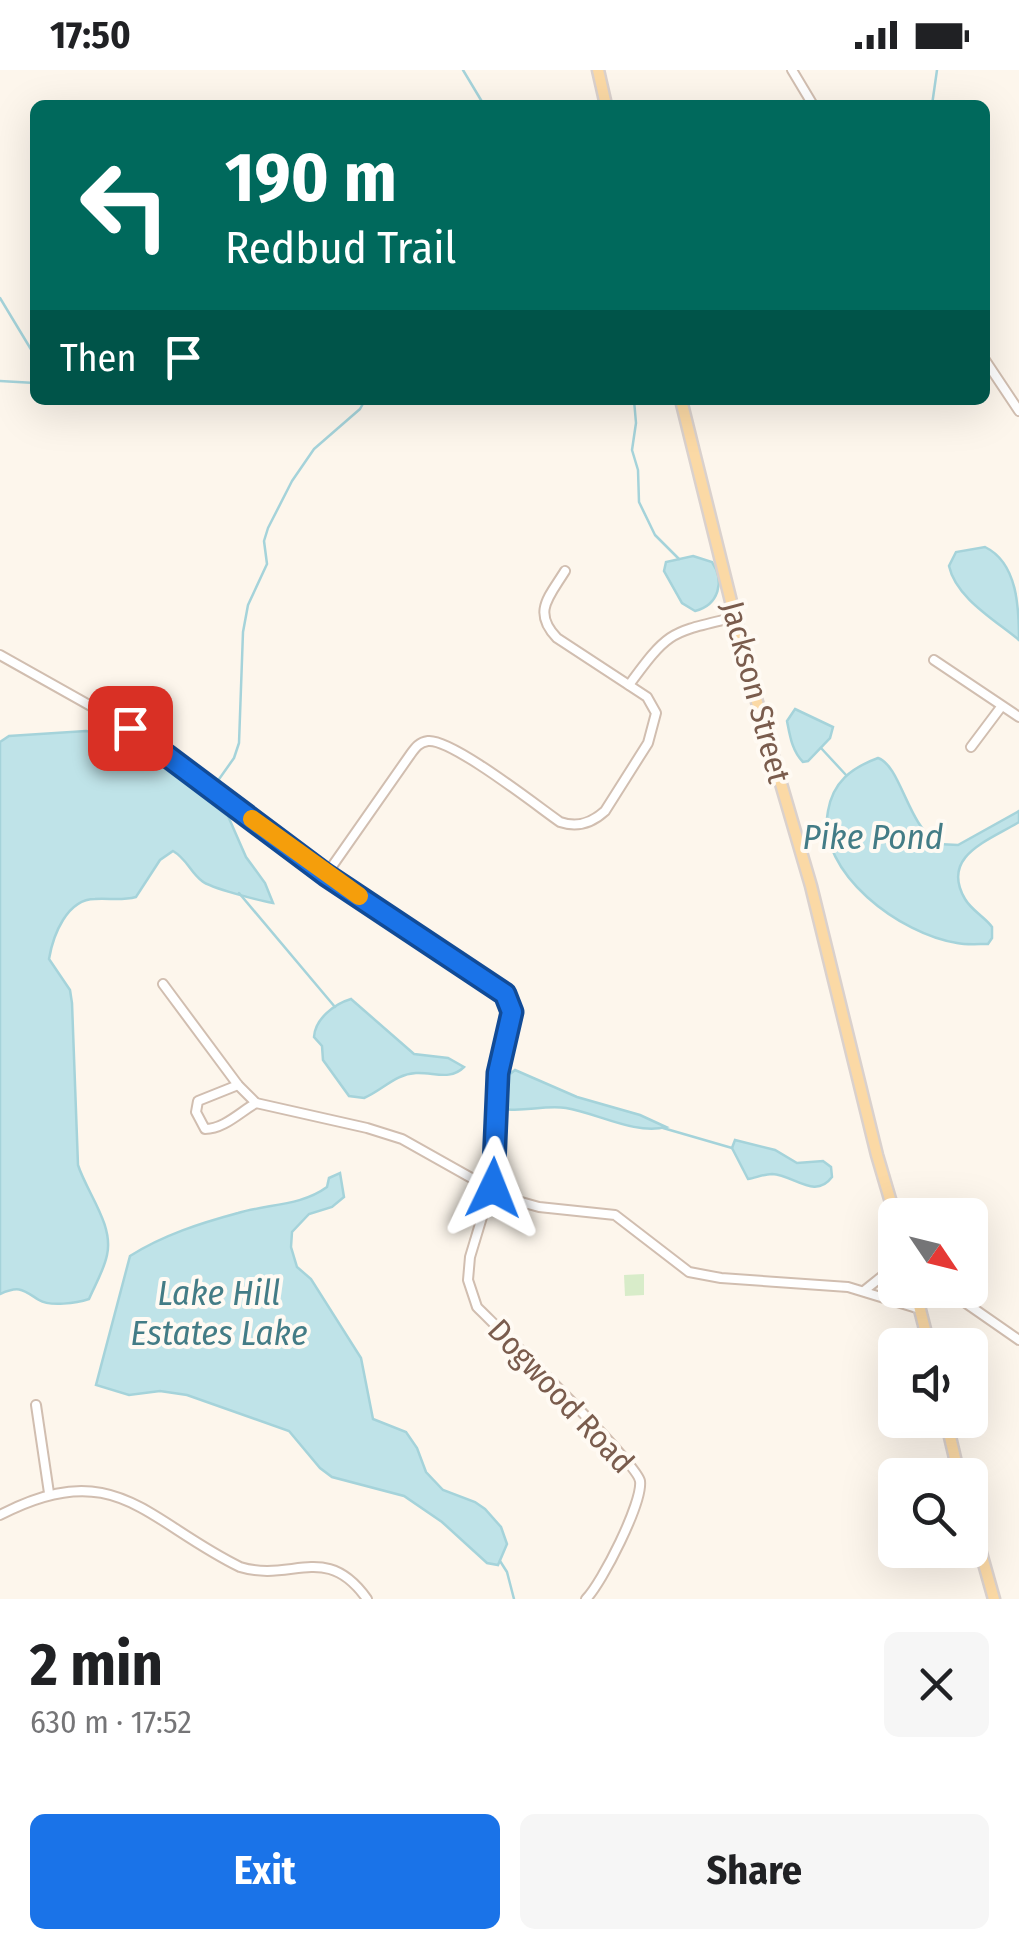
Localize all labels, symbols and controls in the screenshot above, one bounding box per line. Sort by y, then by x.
text: 17:50 [50,12,131,58]
text: 190 m [225,136,397,220]
icon: left [60,140,190,270]
text: Redbud Trail [225,221,456,275]
icon: arrive [156,330,211,385]
text: Then [60,335,136,381]
street label: Jackson Street [714,597,799,787]
pin [88,686,173,771]
icon: arrive [103,701,158,756]
water label: Pike Pond [803,816,944,858]
position arrow [441,1136,545,1240]
north arrow [878,1198,988,1308]
map controls [878,1198,988,1568]
water label: Lake Hill Estates Lake [131,1272,307,1354]
street label: Dogwood Road [480,1311,642,1481]
button: sound [878,1328,988,1438]
button: search [878,1458,988,1568]
text: 2 min [30,1629,163,1701]
button: close [884,1632,989,1737]
text: 630 m · 17:52 [30,1703,192,1741]
button: Exit [30,1814,500,1929]
button: Share [520,1814,989,1929]

